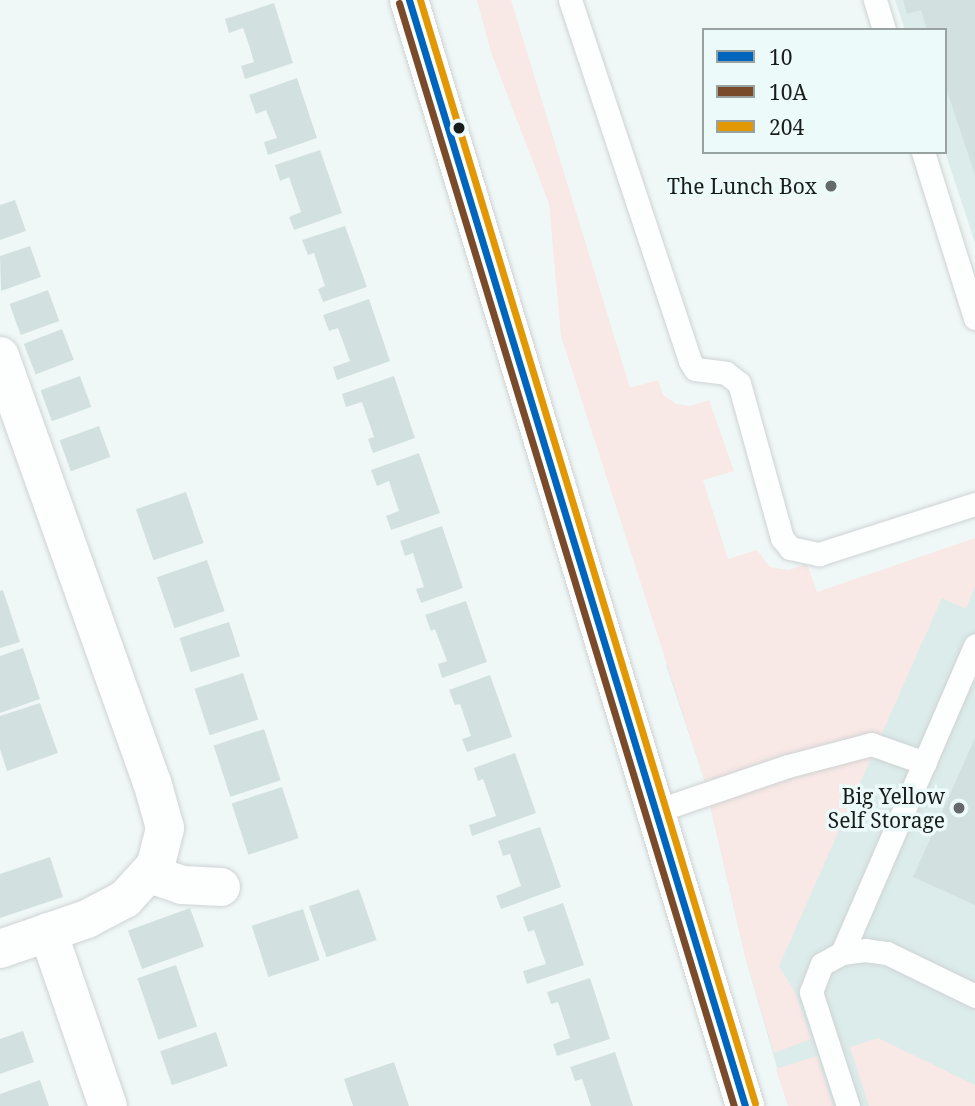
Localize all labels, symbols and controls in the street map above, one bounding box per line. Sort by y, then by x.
legend [702,28,947,154]
text: 10 [769,43,792,71]
text: 10A [769,78,807,106]
text: 204 [769,113,804,141]
unlabelled marker [452,121,466,135]
place label: The Lunch Box [667,173,817,199]
marker: The Lunch Box [823,178,839,194]
place label: Big Yellow Self Storage [828,783,945,833]
marker: Big Yellow Self Storage [951,800,967,816]

